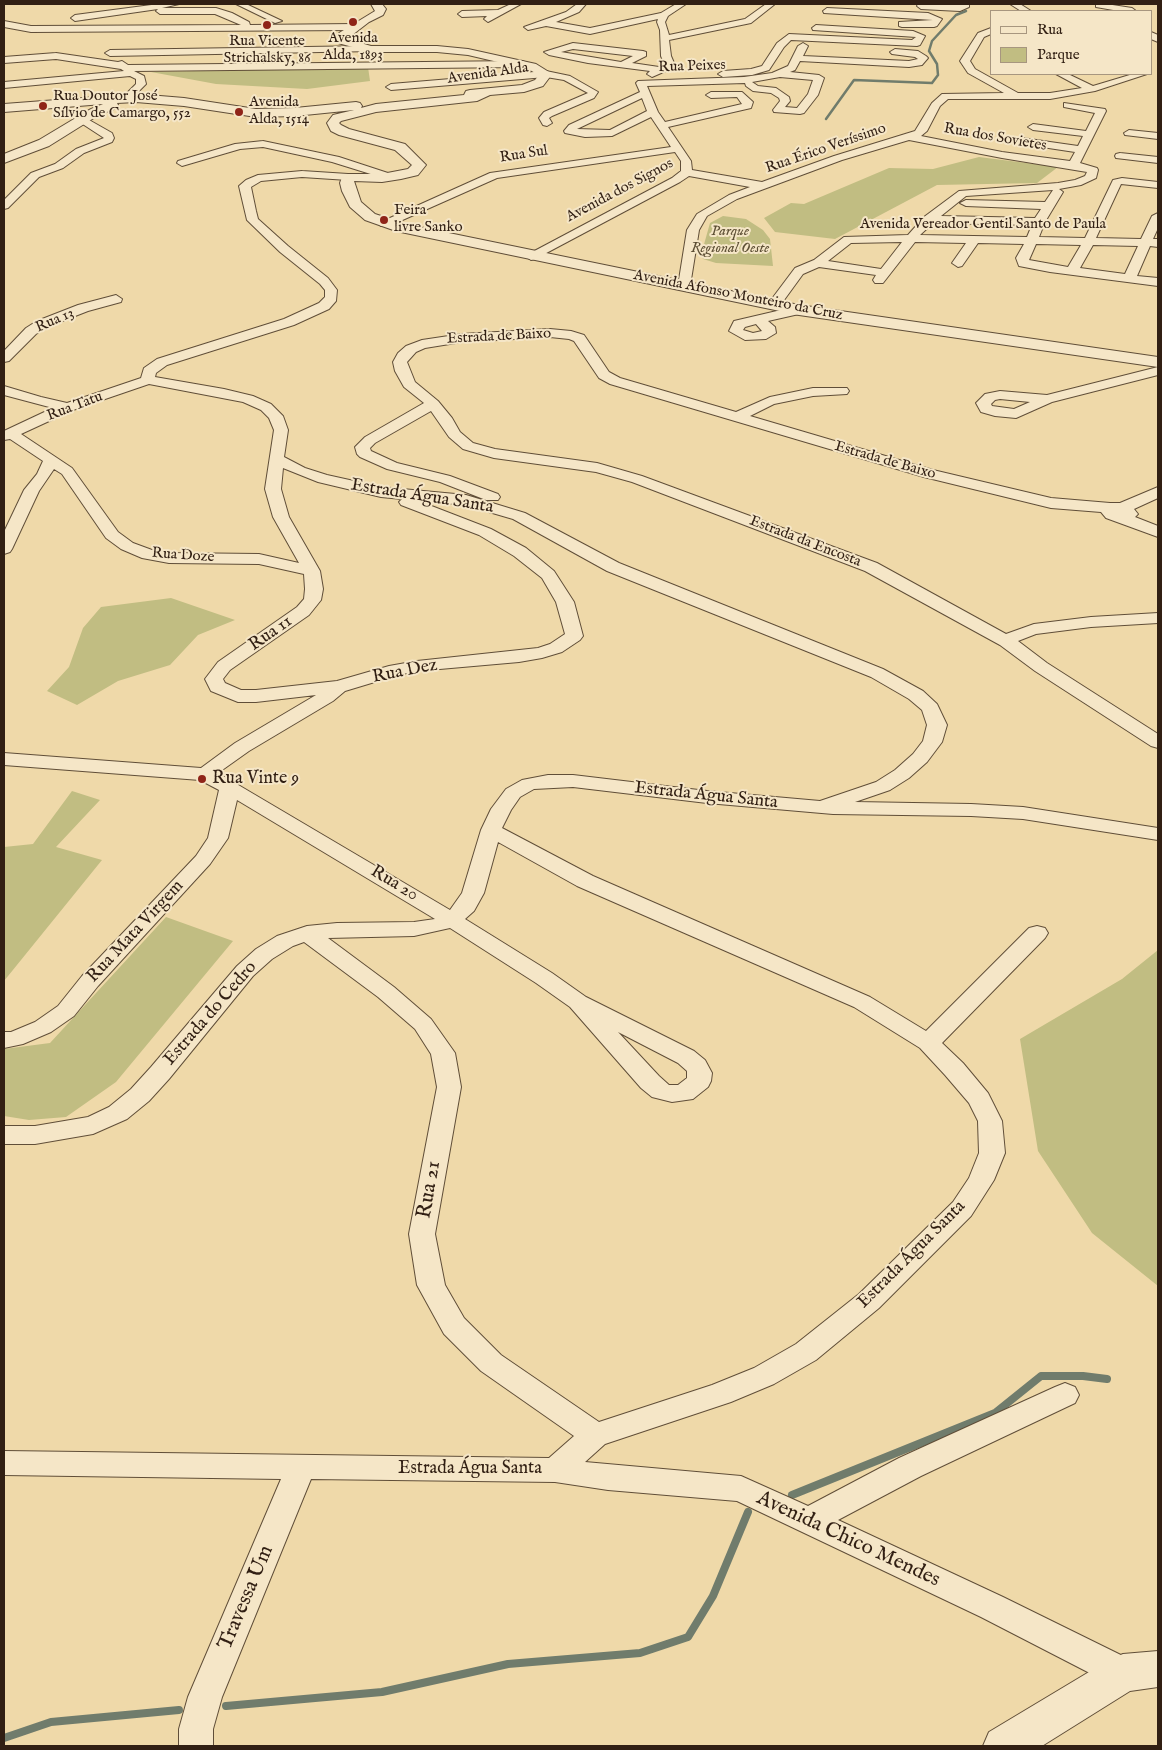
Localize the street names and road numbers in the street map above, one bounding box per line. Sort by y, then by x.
street label: Rua Peixes [658,57,726,77]
street label: Avenida Alda [446,59,530,89]
street label: Rua Érico Veríssimo [763,120,889,178]
street label: Rua dos Sovietes [942,120,1048,156]
street label: Rua Sul [499,142,549,168]
street label: Avenida dos Signos [563,155,677,227]
street label: Avenida Vereador Gentil Santo de Paula [860,216,1106,234]
street label: Avenida Afonso Monteiro da Cruz [632,267,844,325]
street label: Rua 13 [33,305,77,337]
street label: Estrada de Baixo [446,325,552,349]
street label: Rua Tatu [45,388,105,426]
street label: Estrada de Baixo [832,438,938,484]
street label: Estrada Água Santa [349,475,495,519]
street label: Estrada da Encosta [747,512,863,572]
street label: Rua Doze [151,545,215,567]
street label: Rua 11 [245,611,297,657]
street label: Rua Dez [371,655,439,689]
street label: Estrada Água Santa [633,778,779,814]
street label: Rua 20 [366,861,422,907]
street label: Rua Mata Virgem [83,876,189,988]
street label: Estrada do Cedro [160,958,262,1070]
street label: Rua 21 [413,1159,447,1221]
street label: Estrada Água Santa [853,1196,971,1314]
street label: Estrada Água Santa [398,1458,542,1480]
street label: Avenida Chico Mendes [752,1486,944,1594]
street label: Travessa Um [214,1542,280,1654]

